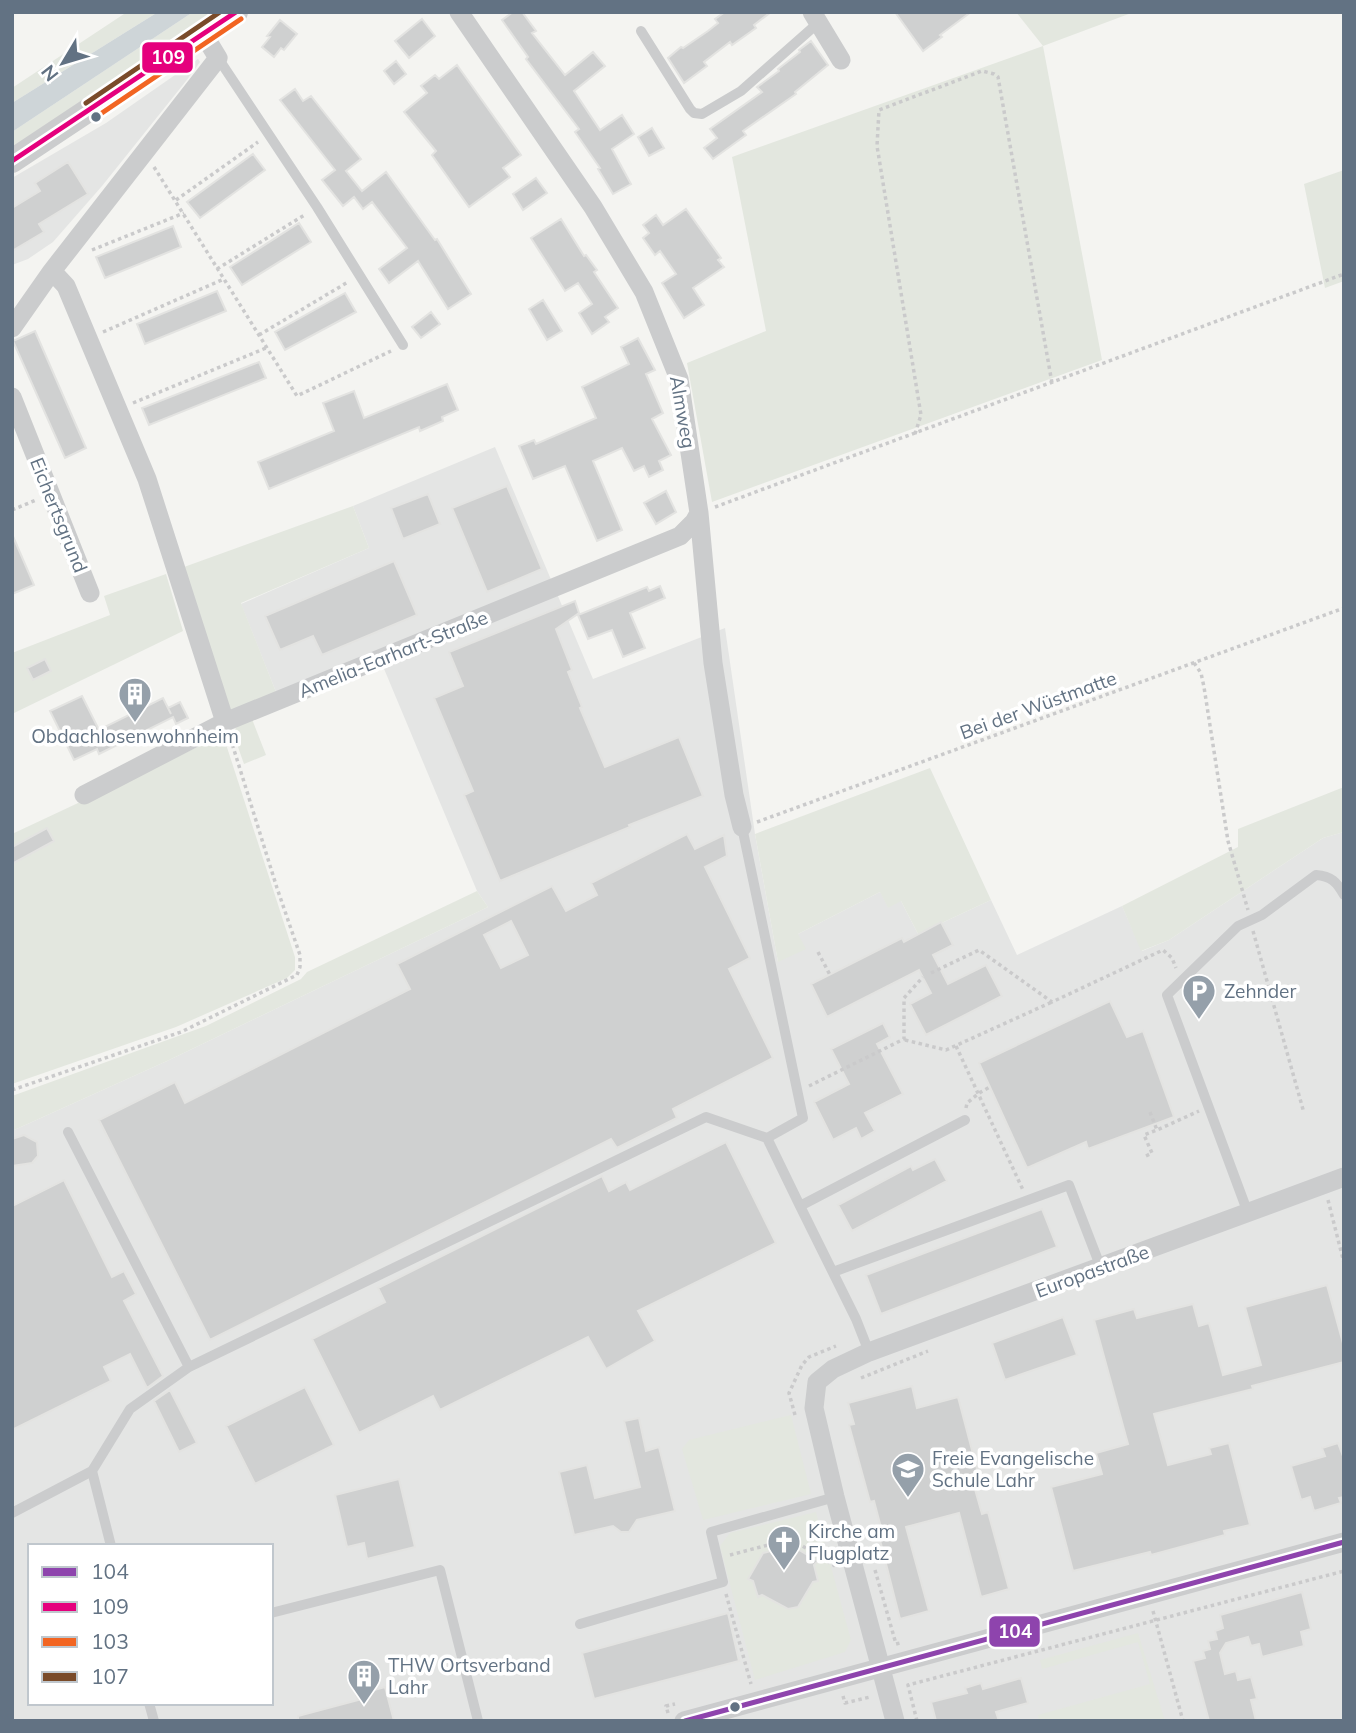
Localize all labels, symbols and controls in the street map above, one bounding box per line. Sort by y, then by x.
north arrow [28,28,98,98]
line badge: 109 [141,41,194,74]
text: 109 [151,45,185,69]
text: N [36,60,63,87]
unlabelled marker [89,110,103,124]
street label: Almweg [665,374,701,450]
street label: Eichertsgrund [25,454,93,576]
street label: Amelia-Earhart-Straße [295,605,491,703]
street label: Bei der Wüstmatte [956,666,1120,744]
building icon: Obdachlosenwohnheim [116,675,154,724]
place label: Obdachlosenwohnheim [31,724,239,748]
parking icon: Zehnder [1180,972,1218,1021]
place label: Zehnder [1224,979,1296,1003]
street label: Europastraße [1032,1239,1152,1303]
place label: Freie Evangelische Schule Lahr [932,1446,1094,1492]
school or university icon: Freie Evangelische Schule Lahr [889,1450,927,1499]
place label: Kirche am Flugplatz [808,1519,895,1565]
church icon: Kirche am Flugplatz [765,1523,803,1572]
legend [28,1544,273,1705]
text: 104 [91,1558,129,1584]
text: 109 [91,1593,129,1619]
line badge: 104 [988,1615,1041,1648]
text: 104 [998,1619,1033,1643]
text: 103 [91,1628,129,1654]
place label: THW Ortsverband Lahr [388,1653,551,1699]
building icon: THW Ortsverband Lahr [345,1657,383,1706]
text: 107 [91,1663,129,1689]
unlabelled marker [728,1700,742,1714]

